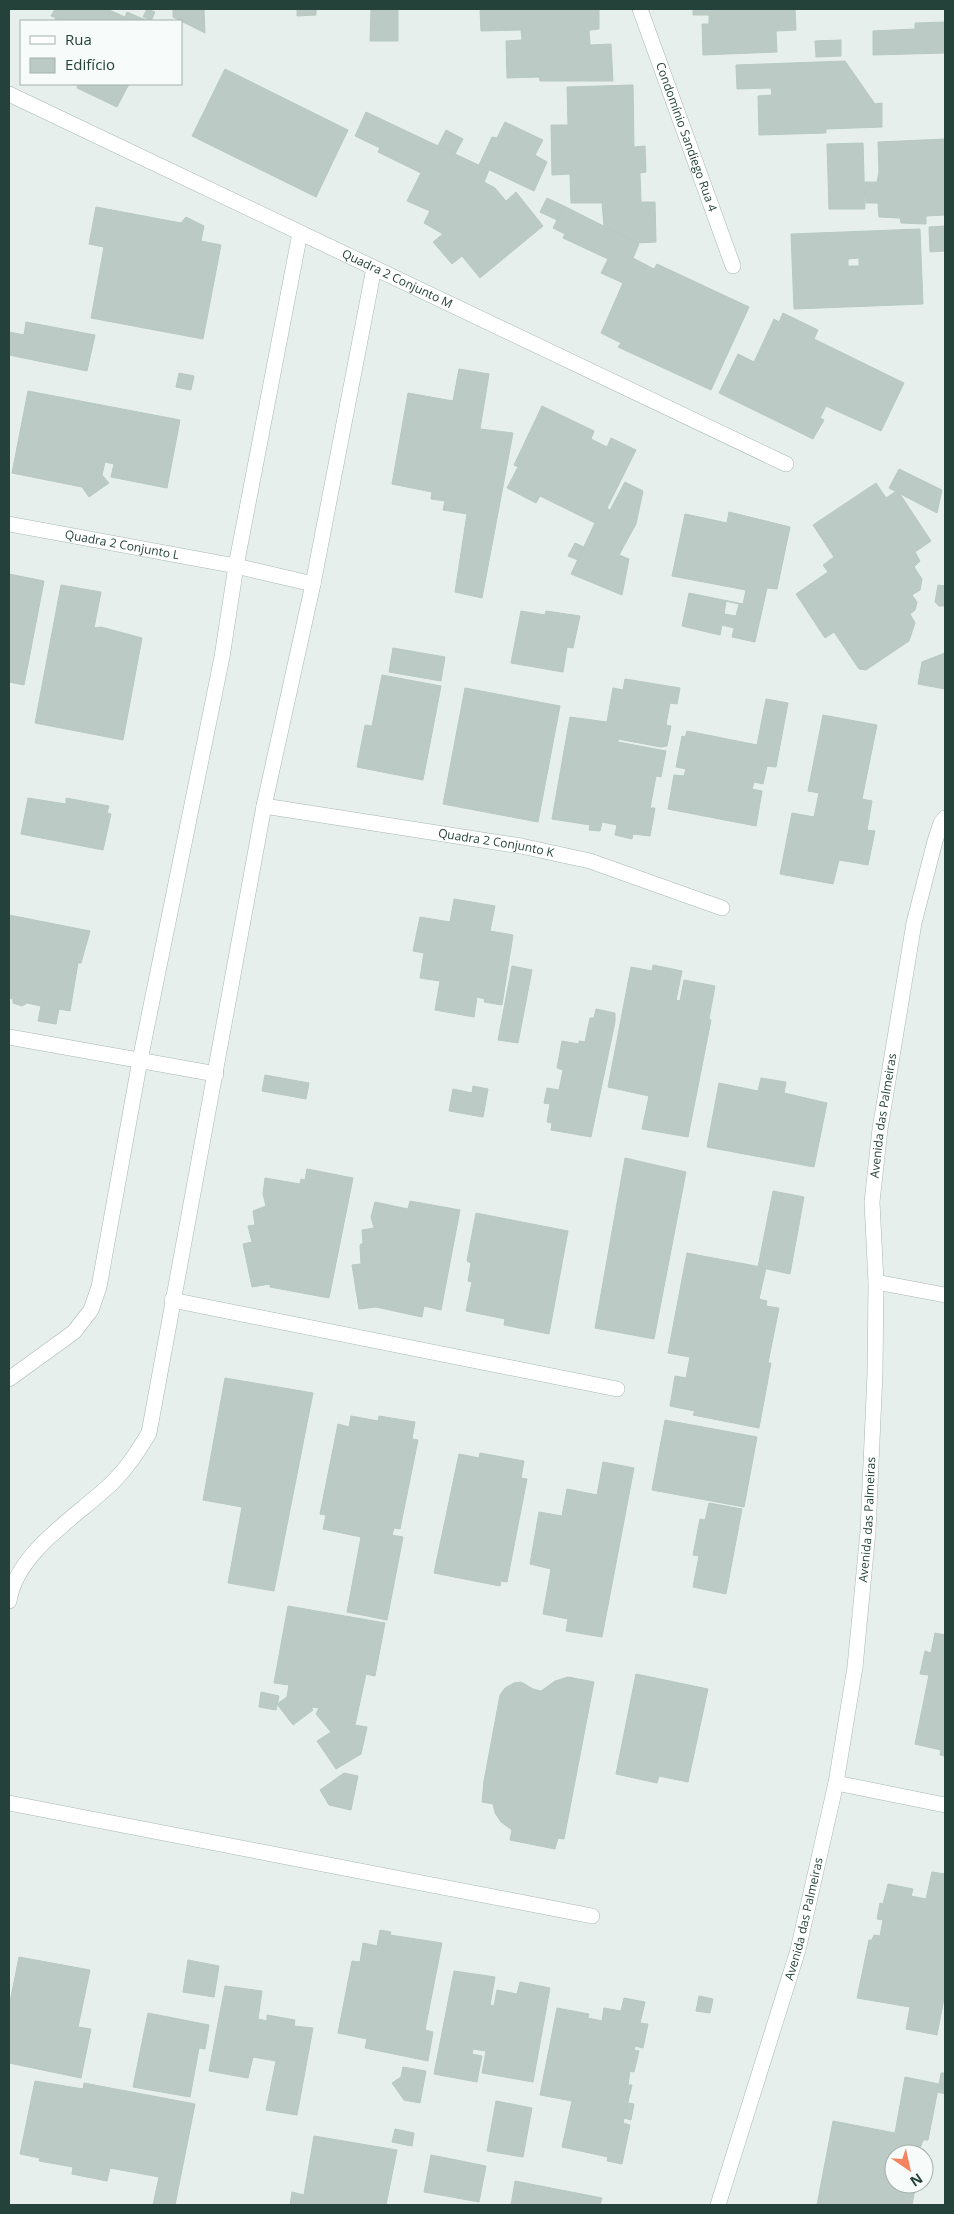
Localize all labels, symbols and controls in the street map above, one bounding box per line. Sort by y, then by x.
legend [20,20,182,85]
text: Rua [65,29,92,49]
text: Edifício [65,54,115,74]
street label: Condomínio Sandiego Rua 4 [652,60,722,214]
street label: Quadra 2 Conjunto M [339,245,456,312]
street label: Quadra 2 Conjunto L [63,526,181,563]
street label: Quadra 2 Conjunto K [437,824,556,861]
street label: Avenida das Palmeiras [866,1052,900,1179]
street label: Avenida das Palmeiras [854,1456,879,1583]
street label: Avenida das Palmeiras [780,1855,827,1982]
north arrow [884,2144,934,2194]
text: N [907,2169,927,2191]

